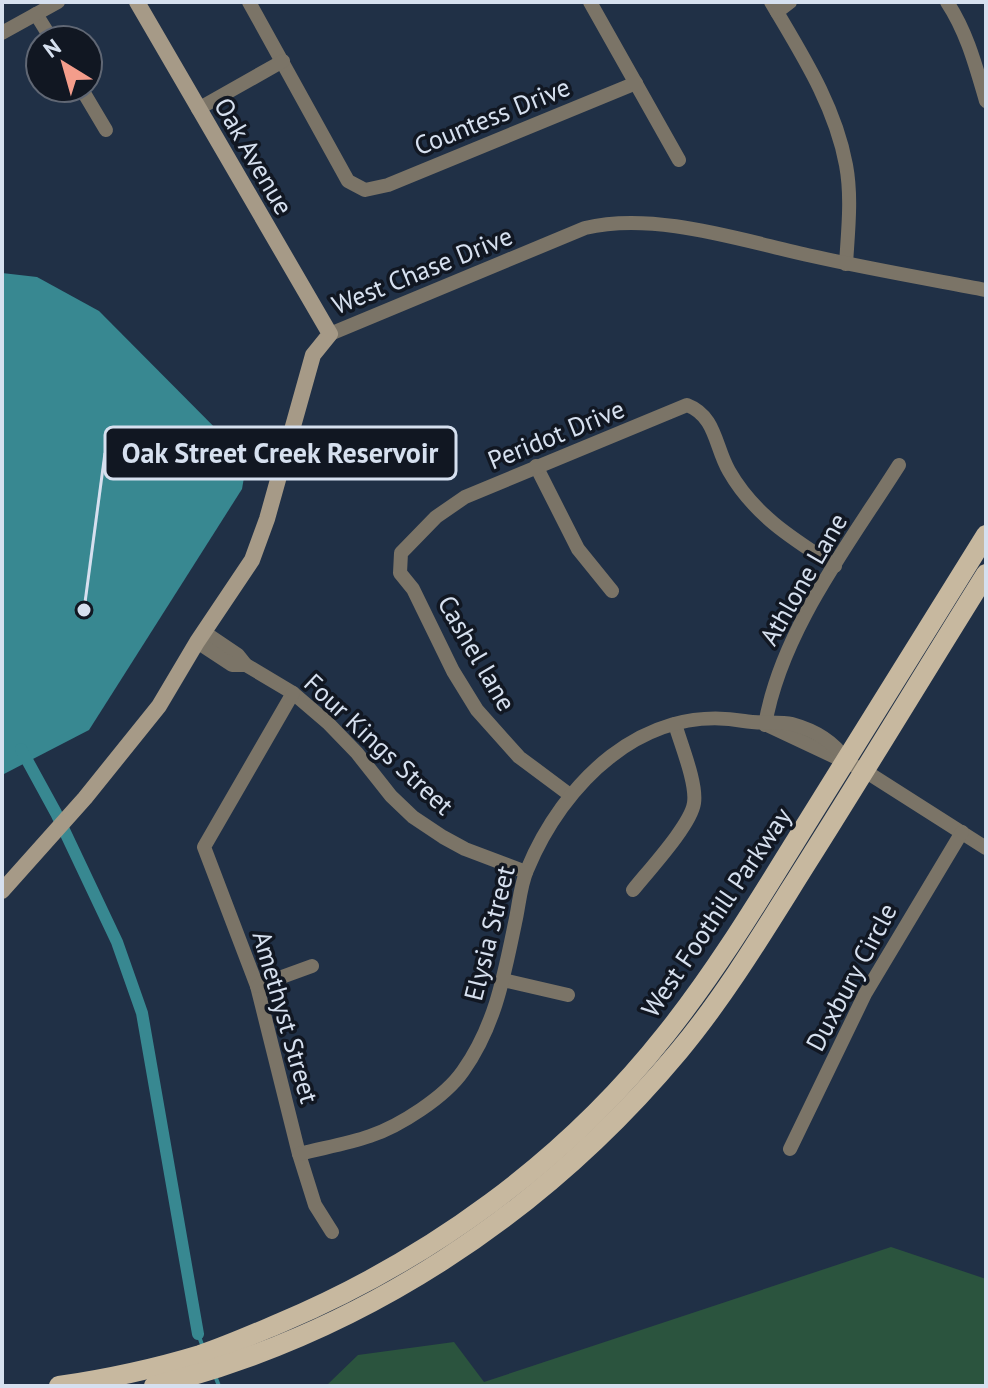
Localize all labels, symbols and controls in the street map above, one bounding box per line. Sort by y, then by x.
north arrow [24,24,104,104]
text: N [38,32,66,64]
street label: Countess Drive [409,70,575,162]
street label: Oak Avenue [207,92,301,220]
street label: West Chase Drive [327,219,517,321]
street label: Peridot Drive [483,392,629,476]
callout: Oak Street Creek Reservoir [105,427,456,479]
text: Oak Street Creek Reservoir [122,434,438,471]
street label: Athlone Lane [752,507,854,651]
street label: Cashel lane [431,589,523,717]
street label: Four Kings Street [297,666,461,822]
street label: West Foothill Parkway [634,801,798,1023]
street label: Elysia Street [456,862,522,1004]
street label: Duxbury Circle [798,897,904,1057]
street label: Amethyst Street [246,927,326,1107]

